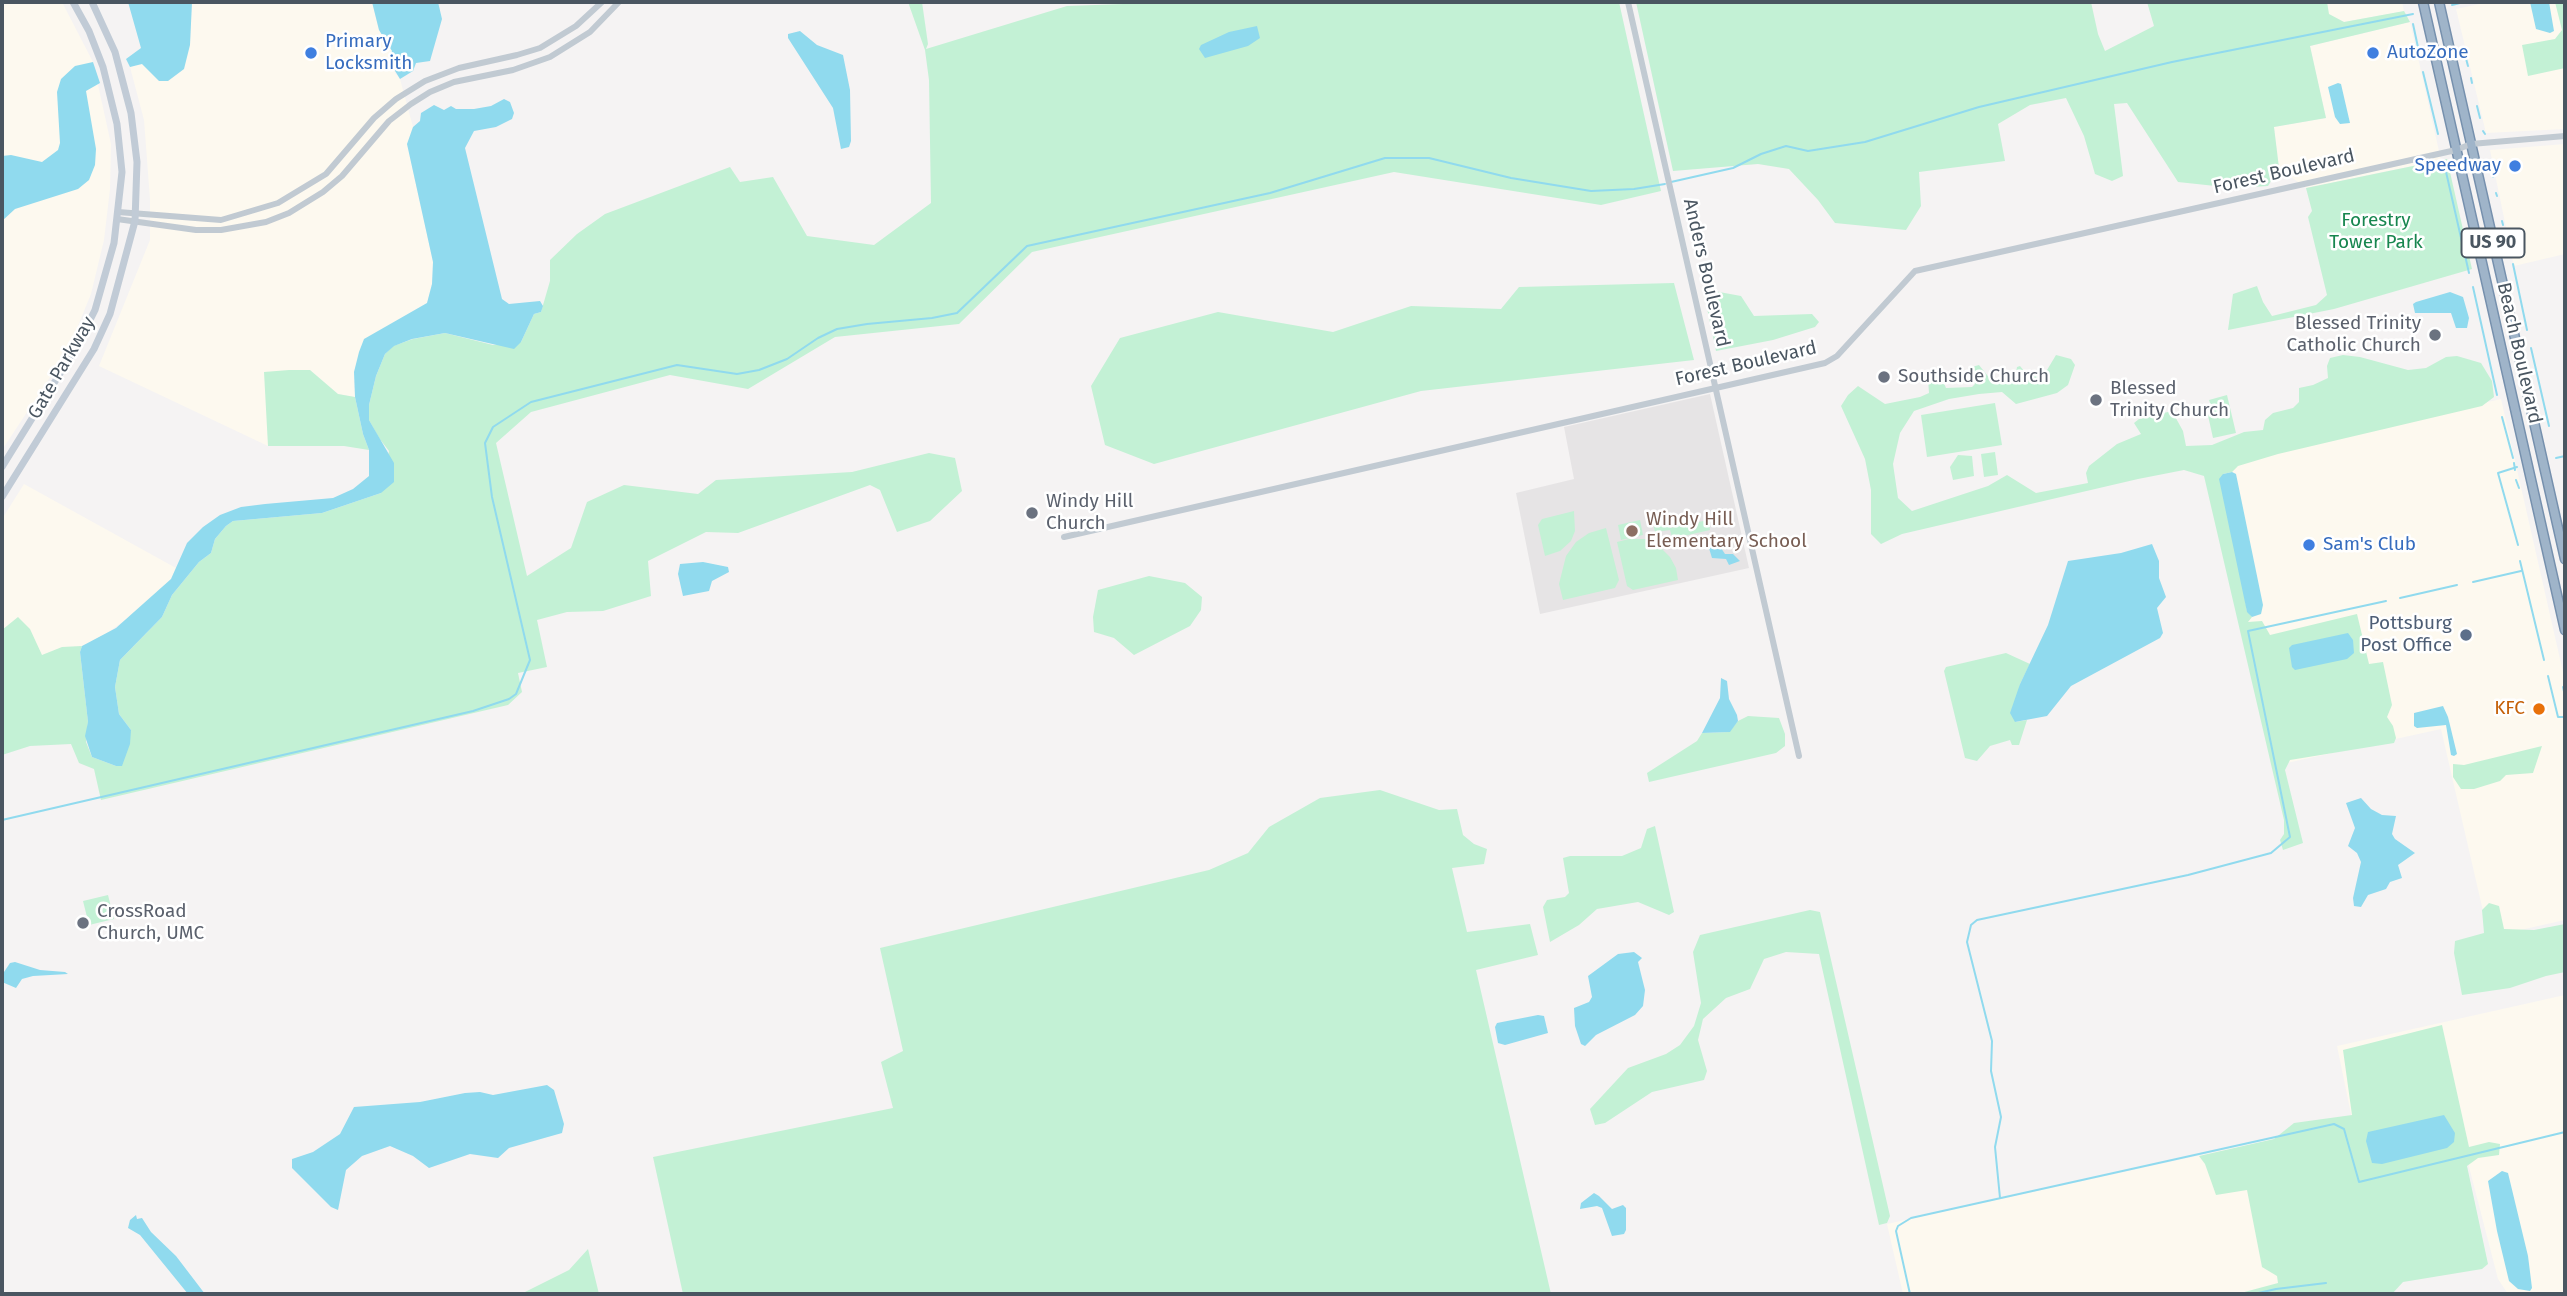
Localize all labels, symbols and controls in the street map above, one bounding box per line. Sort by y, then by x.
place label: Primary Locksmith [325,31,412,75]
place label: AutoZone [2387,42,2469,64]
marker: Primary Locksmith [303,45,319,61]
marker: AutoZone [2365,45,2381,61]
street label: Forest Boulevard [2211,145,2357,199]
place label: Speedway [2414,155,2501,177]
marker: Speedway [2507,158,2523,174]
street label: Anders Boulevard [1678,197,1734,349]
park label: Forestry Tower Park [2329,210,2423,254]
road number: US 90 [2462,229,2524,258]
street label: Beach Boulevard [2492,280,2546,426]
street label: Gate Parkway [24,313,100,423]
place label: Blessed Trinity Catholic Church [2286,313,2421,357]
marker: Blessed Trinity Catholic Church [2427,327,2443,343]
street label: Forest Boulevard [1673,337,1819,391]
place label: Southside Church [1898,366,2049,388]
marker: Southside Church [1876,369,1892,385]
place label: Blessed Trinity Church [2110,378,2229,422]
marker: Blessed Trinity Church [2088,392,2104,408]
place label: Windy Hill Church [1046,491,1133,535]
marker: Windy Hill Church [1024,505,1040,521]
place label: Windy Hill Elementary School [1646,509,1807,553]
marker: Windy Hill Elementary School [1624,523,1640,539]
place label: Sam's Club [2323,534,2416,556]
marker: Sam's Club [2301,537,2317,553]
place label: Pottsburg Post Office [2360,613,2452,657]
marker: Pottsburg Post Office [2458,627,2474,643]
place label: KFC [2494,698,2525,720]
marker: KFC [2531,701,2547,717]
place label: CrossRoad Church, UMC [97,901,204,945]
marker: CrossRoad Church, UMC [75,915,91,931]

